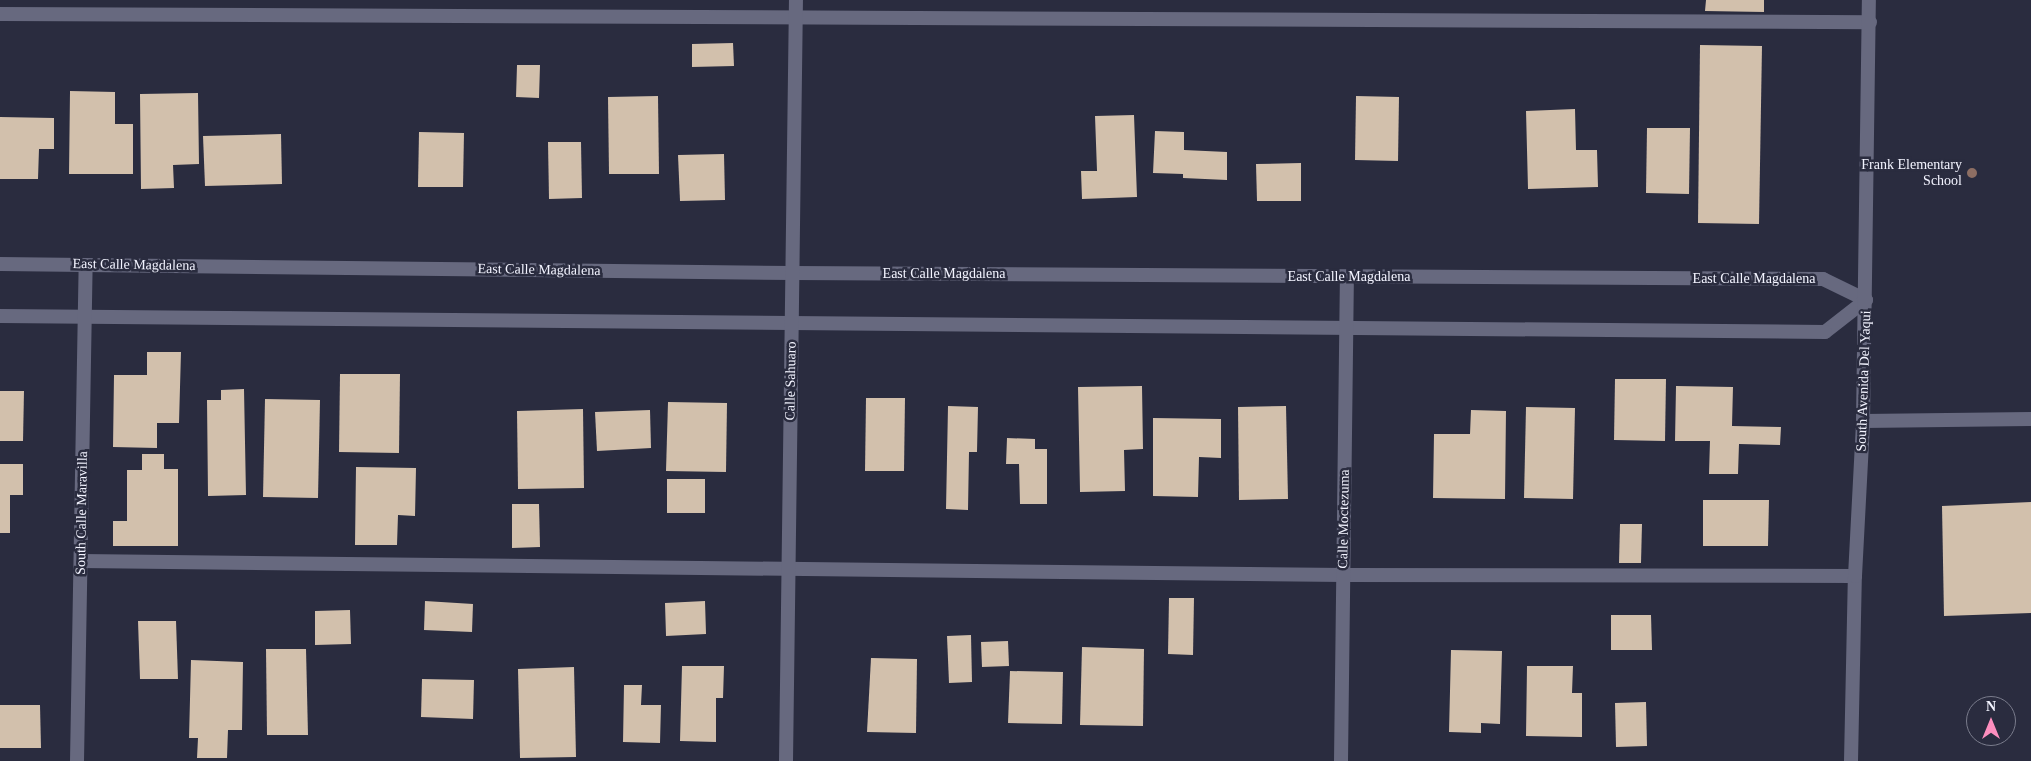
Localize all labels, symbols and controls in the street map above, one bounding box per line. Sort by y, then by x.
place label: Frank Elementary School [1861,157,1962,190]
marker: Frank Elementary School [1966,167,1978,179]
street label: East Calle Magdalena [72,256,196,274]
street label: East Calle Magdalena [477,261,601,279]
street label: East Calle Magdalena [883,266,1005,282]
street label: East Calle Magdalena [1288,269,1410,285]
street label: East Calle Magdalena [1693,271,1815,287]
street label: South Avenida Del Yaqui [1853,309,1875,453]
street label: Calle Sahuaro [782,341,800,421]
street label: South Calle Maravilla [73,451,91,575]
street label: Calle Moctezuma [1335,469,1353,569]
north arrow [1966,696,2016,746]
text: N [1986,699,1996,714]

